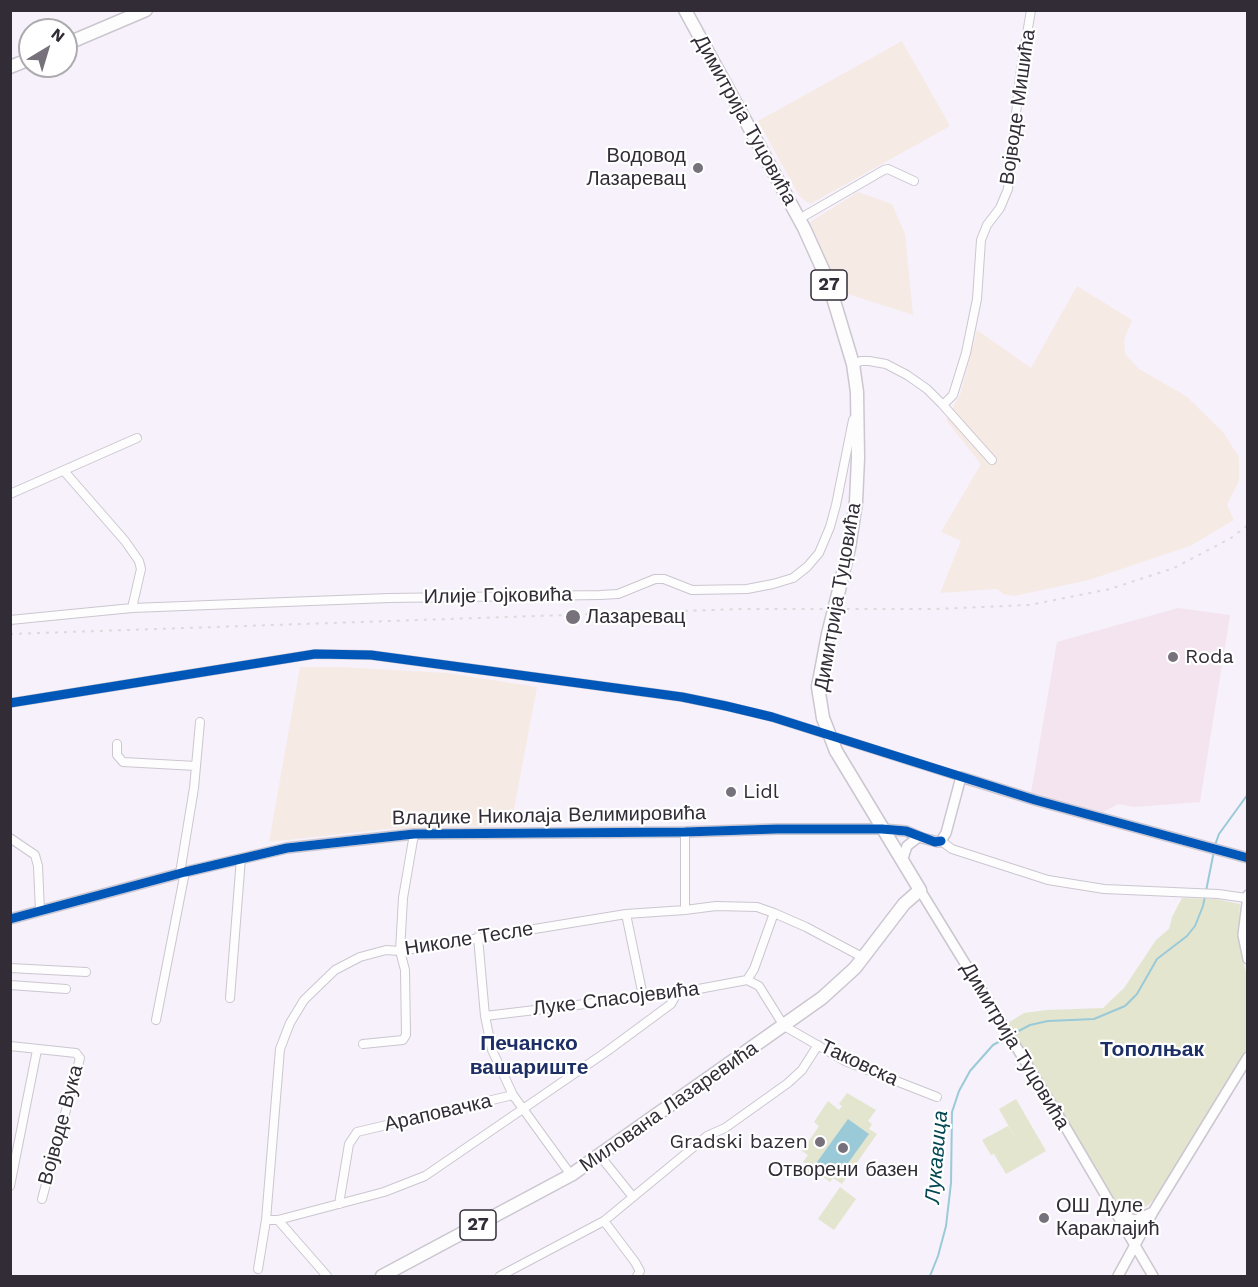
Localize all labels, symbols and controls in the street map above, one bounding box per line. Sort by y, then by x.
north arrow [18,18,78,78]
text: N [48,24,69,46]
street label: Војводе Мишића [995,28,1041,186]
street label: Димитрија Туцовића [688,31,802,209]
place label: Водовод Лазаревац [586,144,686,191]
marker: Водовод Лазаревац [691,161,705,175]
road number: 27 [811,270,847,300]
street label: Димитрија Туцовића [810,501,866,693]
street label: Илије Гојковића [423,583,573,609]
place label: Лазаревац [586,605,686,629]
marker: Лазаревац [564,608,582,626]
place label: Roda [1185,645,1234,669]
marker: Roda [1166,650,1180,664]
place label: Lidl [743,780,779,804]
marker: Lidl [724,785,738,799]
street label: Владике Николаја Велимировића [392,801,706,831]
street label: Николе Тесле [403,917,535,961]
street label: Димитрија Туцовића [956,958,1074,1134]
street label: Луке Спасојевића [531,977,701,1021]
district label: Печанско вашариште [470,1031,588,1081]
street label: Таковска [816,1035,902,1091]
street label: Милована Лазаревића [575,1036,763,1178]
district label: Тополњак [1100,1037,1204,1063]
street label: Војводе Вука [33,1062,89,1188]
street label: Араповачка [382,1089,494,1137]
water label: Лукавица [920,1110,954,1204]
place label: Gradski bazen [669,1130,808,1154]
marker: Gradski bazen [813,1135,827,1149]
marker: Отворени базен [836,1141,850,1155]
place label: Отворени базен [768,1158,918,1182]
place label: ОШ Дуле Караклајић [1056,1194,1160,1241]
road number: 27 [460,1210,496,1240]
marker: ОШ Дуле Караклајић [1037,1211,1051,1225]

